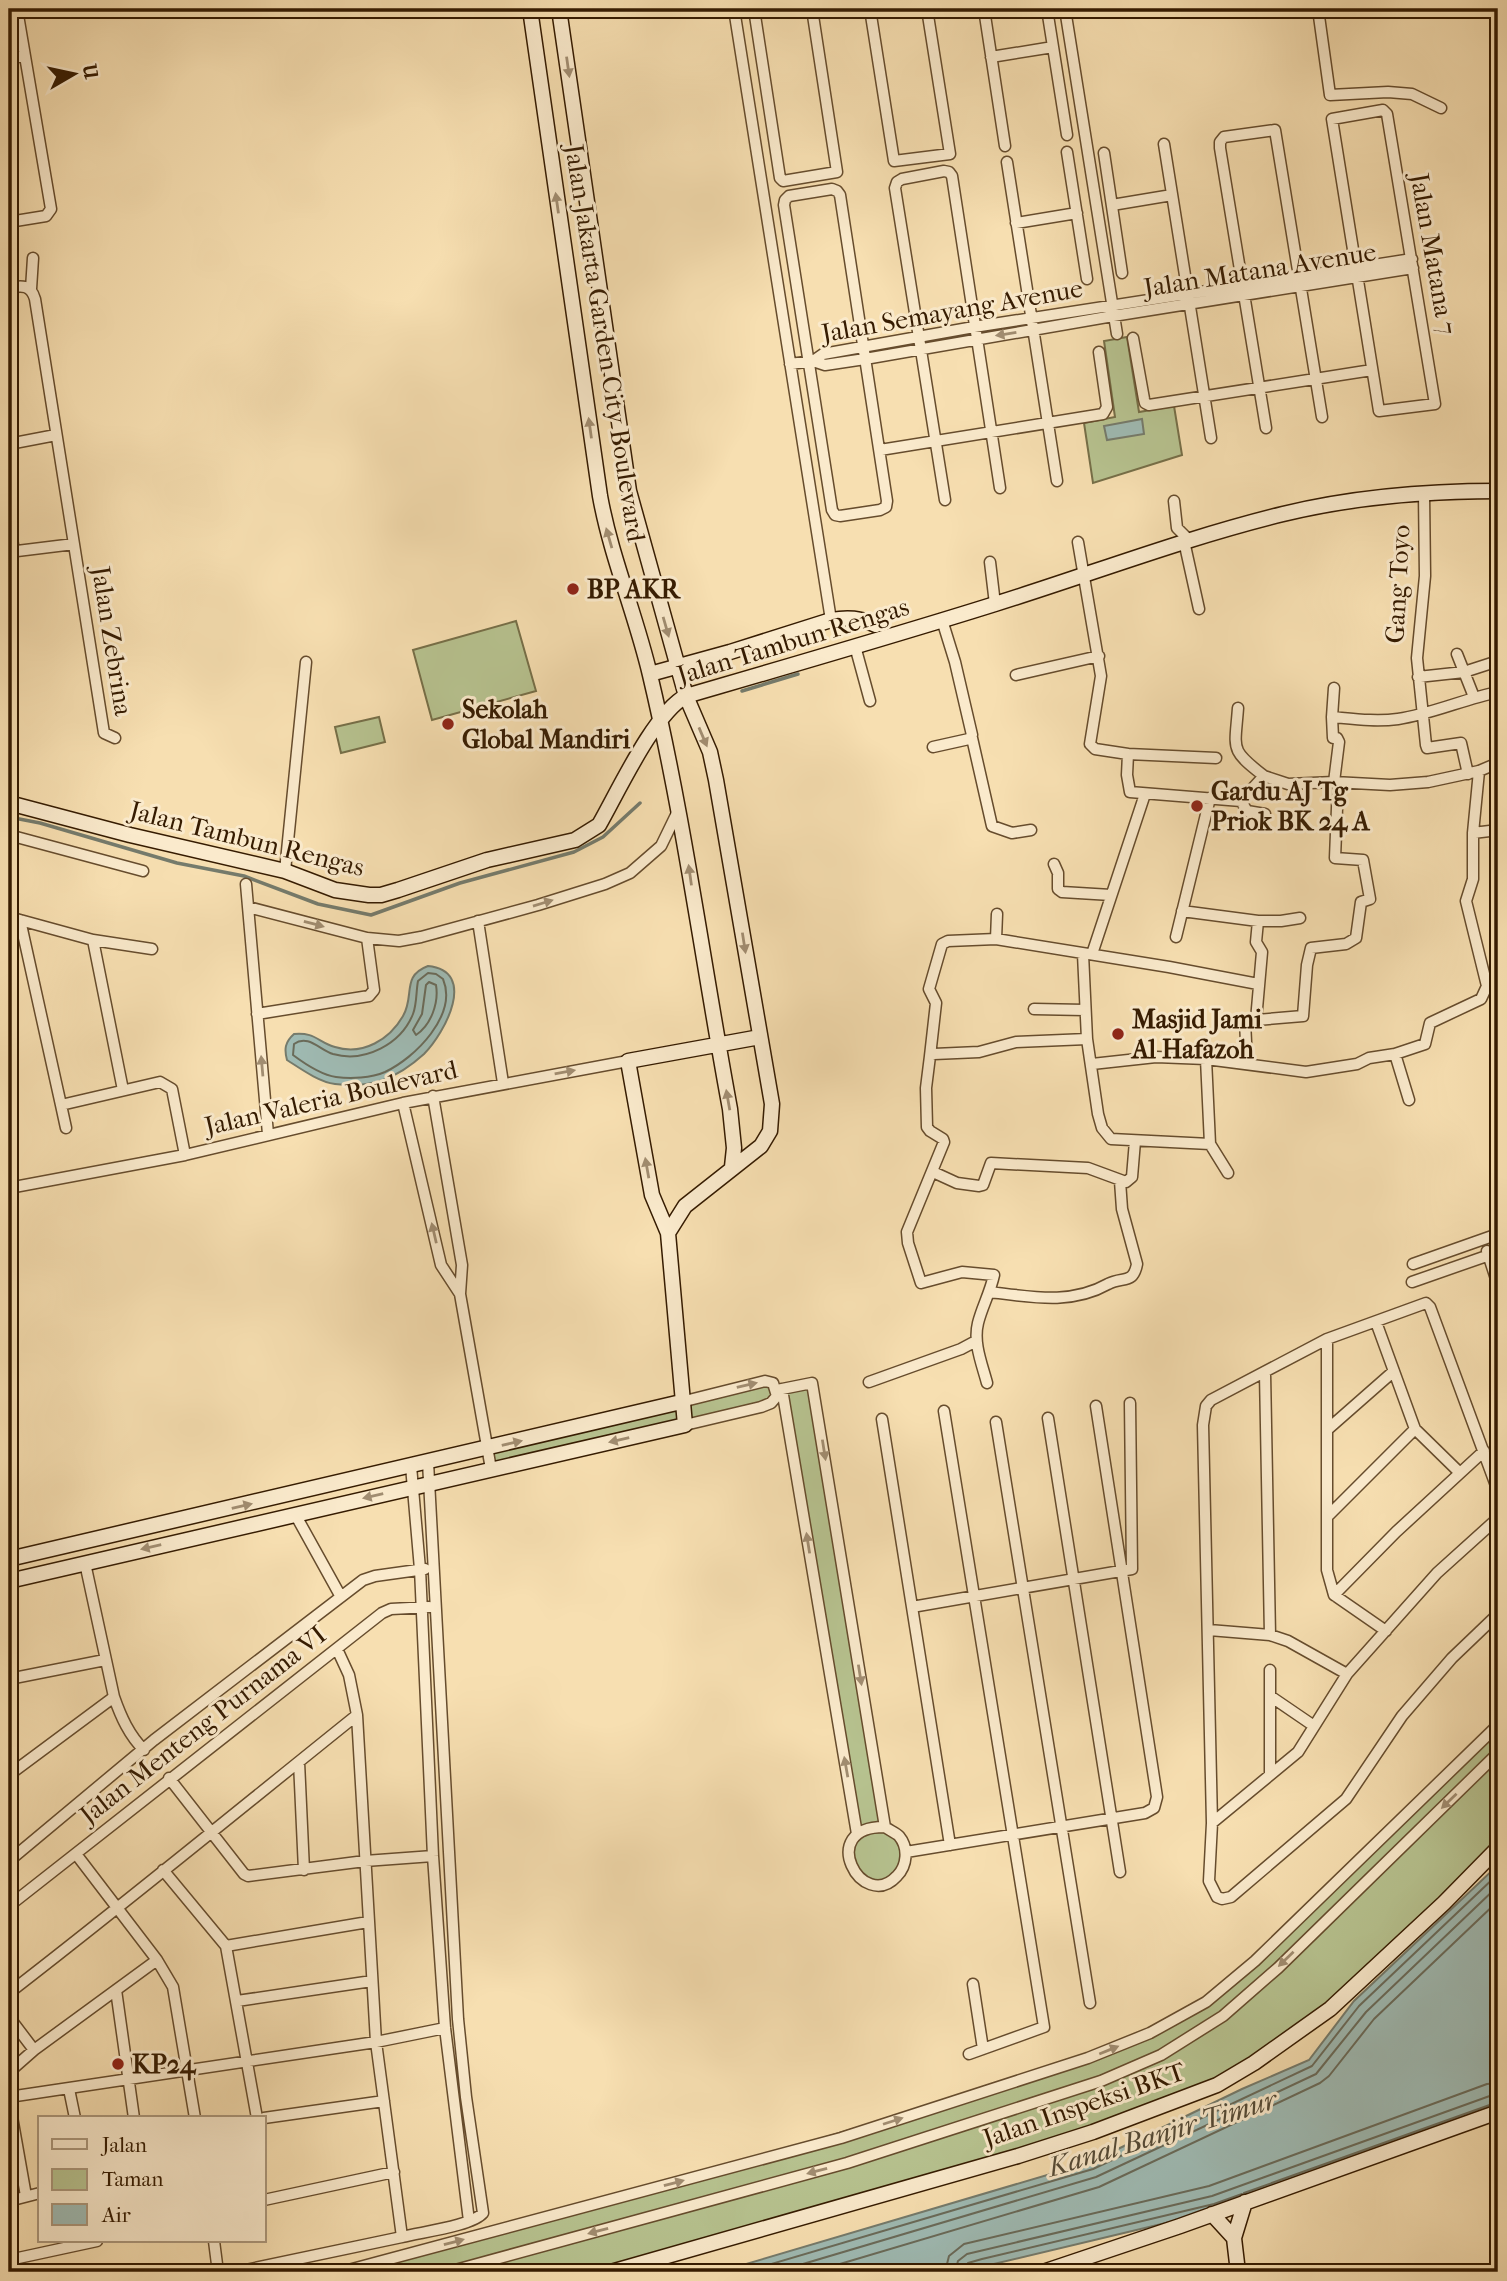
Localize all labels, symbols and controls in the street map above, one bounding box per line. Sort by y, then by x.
north arrow [38,38,108,108]
one-way arrow [562,56,573,78]
text: U [78,61,102,81]
street label: Jalan Jakarta Garden City Boulevard [558,140,652,545]
street label: Jalan Matana 7 [1403,169,1462,337]
one-way arrow [552,192,563,214]
street label: Jalan Matana Avenue [1140,236,1379,304]
street label: Jalan Semayang Avenue [817,273,1085,350]
one-way arrow [995,329,1017,340]
one-way arrow [584,417,595,439]
street label: Gang Toyo [1379,524,1417,644]
one-way arrow [603,527,614,549]
street label: Jalan Zebrina [85,562,139,719]
place label: BP AKR [587,574,682,605]
marker: BP AKR [565,581,581,597]
street label: Jalan Tambun Rengas [671,591,913,692]
one-way arrow [661,616,672,638]
place label: Sekolah Global Mandiri [462,694,631,755]
marker: Sekolah Global Mandiri [440,716,456,732]
one-way arrow [698,727,709,748]
place label: Gardu AJ Tg Priok BK 24 A [1211,776,1371,838]
street label: Jalan Tambun Rengas [124,794,368,883]
marker: Gardu AJ Tg Priok BK 24 A [1189,798,1205,814]
one-way arrow [685,864,696,886]
one-way arrow [533,897,554,908]
one-way arrow [304,919,326,930]
one-way arrow [739,932,750,954]
place label: Masjid Jami Al Hafazoh [1130,1004,1262,1065]
marker: Masjid Jami Al Hafazoh [1110,1026,1126,1042]
street label: Jalan Valeria Boulevard [200,1054,461,1143]
one-way arrow [256,1055,267,1077]
one-way arrow [554,1066,576,1077]
one-way arrow [722,1089,733,1111]
one-way arrow [642,1157,653,1179]
one-way arrow [428,1221,439,1243]
one-way arrow [737,1379,759,1390]
one-way arrow [608,1434,630,1445]
one-way arrow [501,1437,523,1448]
one-way arrow [819,1439,830,1461]
one-way arrow [362,1490,384,1501]
one-way arrow [232,1500,254,1511]
one-way arrow [802,1531,813,1553]
one-way arrow [140,1542,162,1553]
street label: Jalan Menteng Purnama VI [72,1619,332,1832]
one-way arrow [855,1664,866,1686]
one-way arrow [840,1756,851,1778]
one-way arrow [1441,1792,1458,1809]
one-way arrow [1278,1951,1295,1967]
one-way arrow [1098,2044,1119,2055]
place label: KP24 [132,2049,197,2081]
marker: KP24 [110,2056,126,2072]
street label: Jalan Inspeksi BKT [977,2056,1189,2155]
water label: Kanal Banjir Timur [1042,2082,1283,2184]
one-way arrow [882,2115,903,2126]
legend [38,2116,266,2242]
text: Jalan [100,2133,147,2157]
one-way arrow [806,2166,828,2177]
text: Taman [102,2167,163,2191]
one-way arrow [663,2177,685,2188]
text: Air [101,2203,131,2227]
one-way arrow [586,2226,608,2237]
one-way arrow [443,2236,465,2247]

